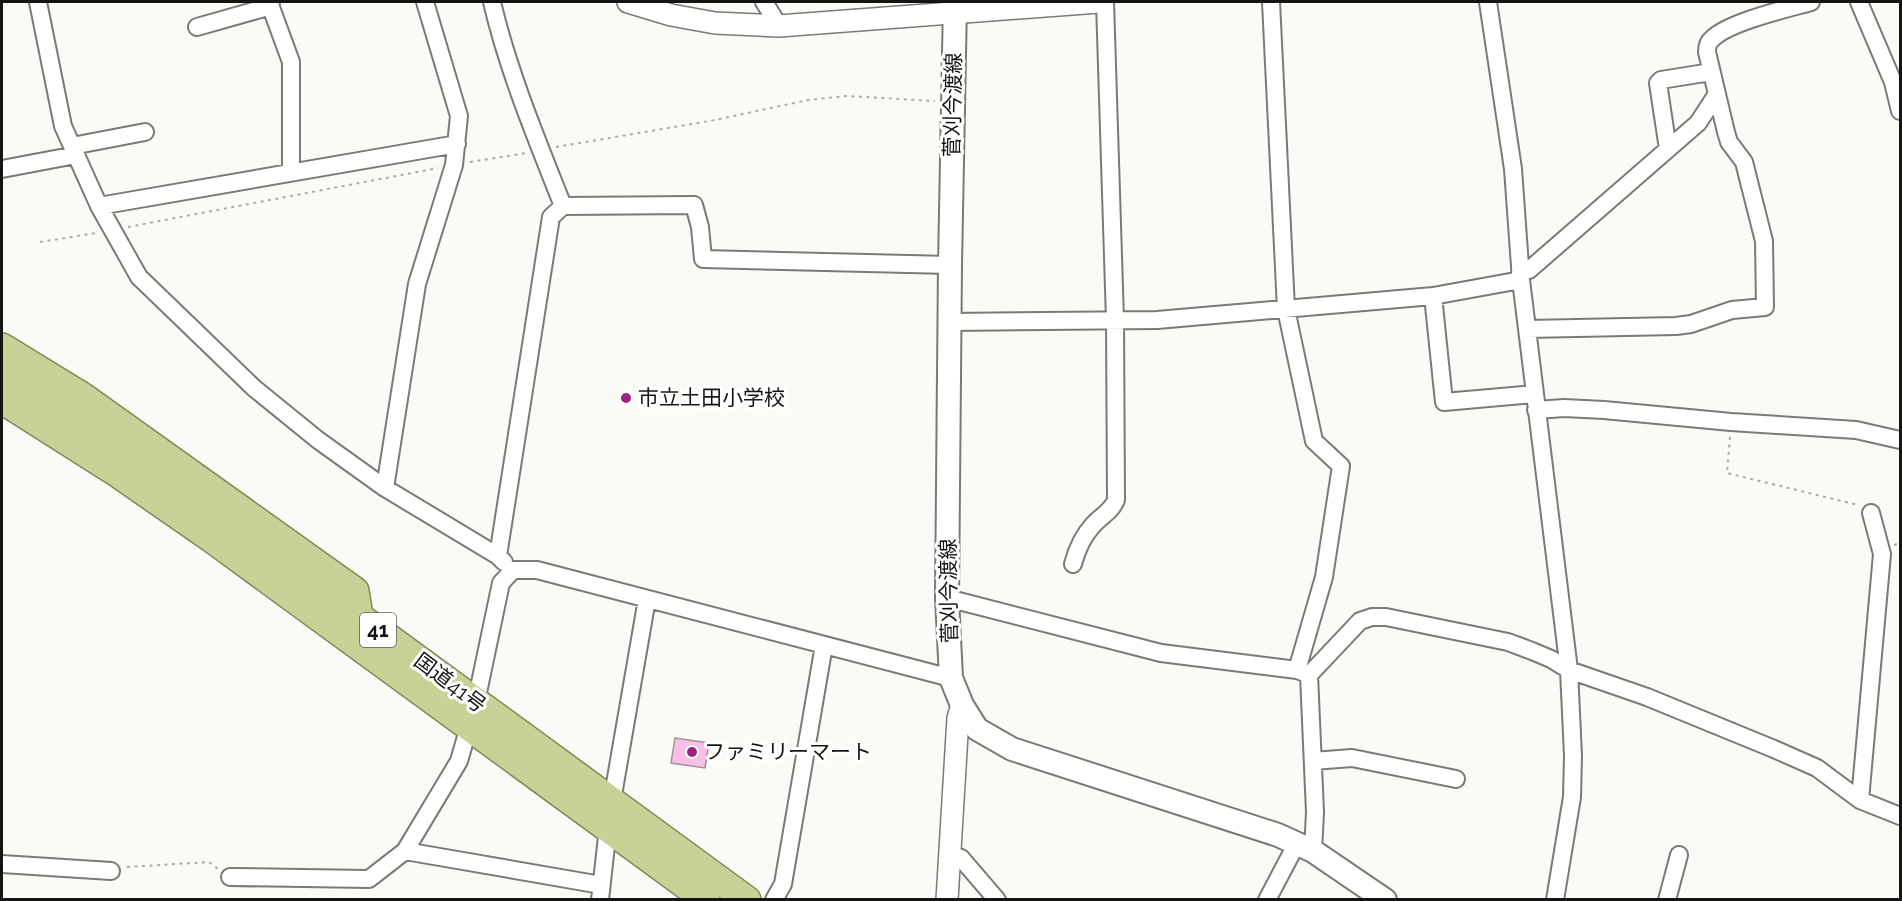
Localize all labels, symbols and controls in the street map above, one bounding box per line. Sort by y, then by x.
street label: 菅刈今渡線 [939,52,966,158]
place label: 市立土田小学校 [638,385,785,410]
marker: 市立土田小学校 [619,391,633,405]
street label: 菅刈今渡線 [935,538,962,644]
road number: 41 [360,613,396,647]
street label: 国道41号 [409,648,491,718]
place label: ファミリーマート [704,739,872,764]
marker: ファミリーマート [685,745,699,759]

